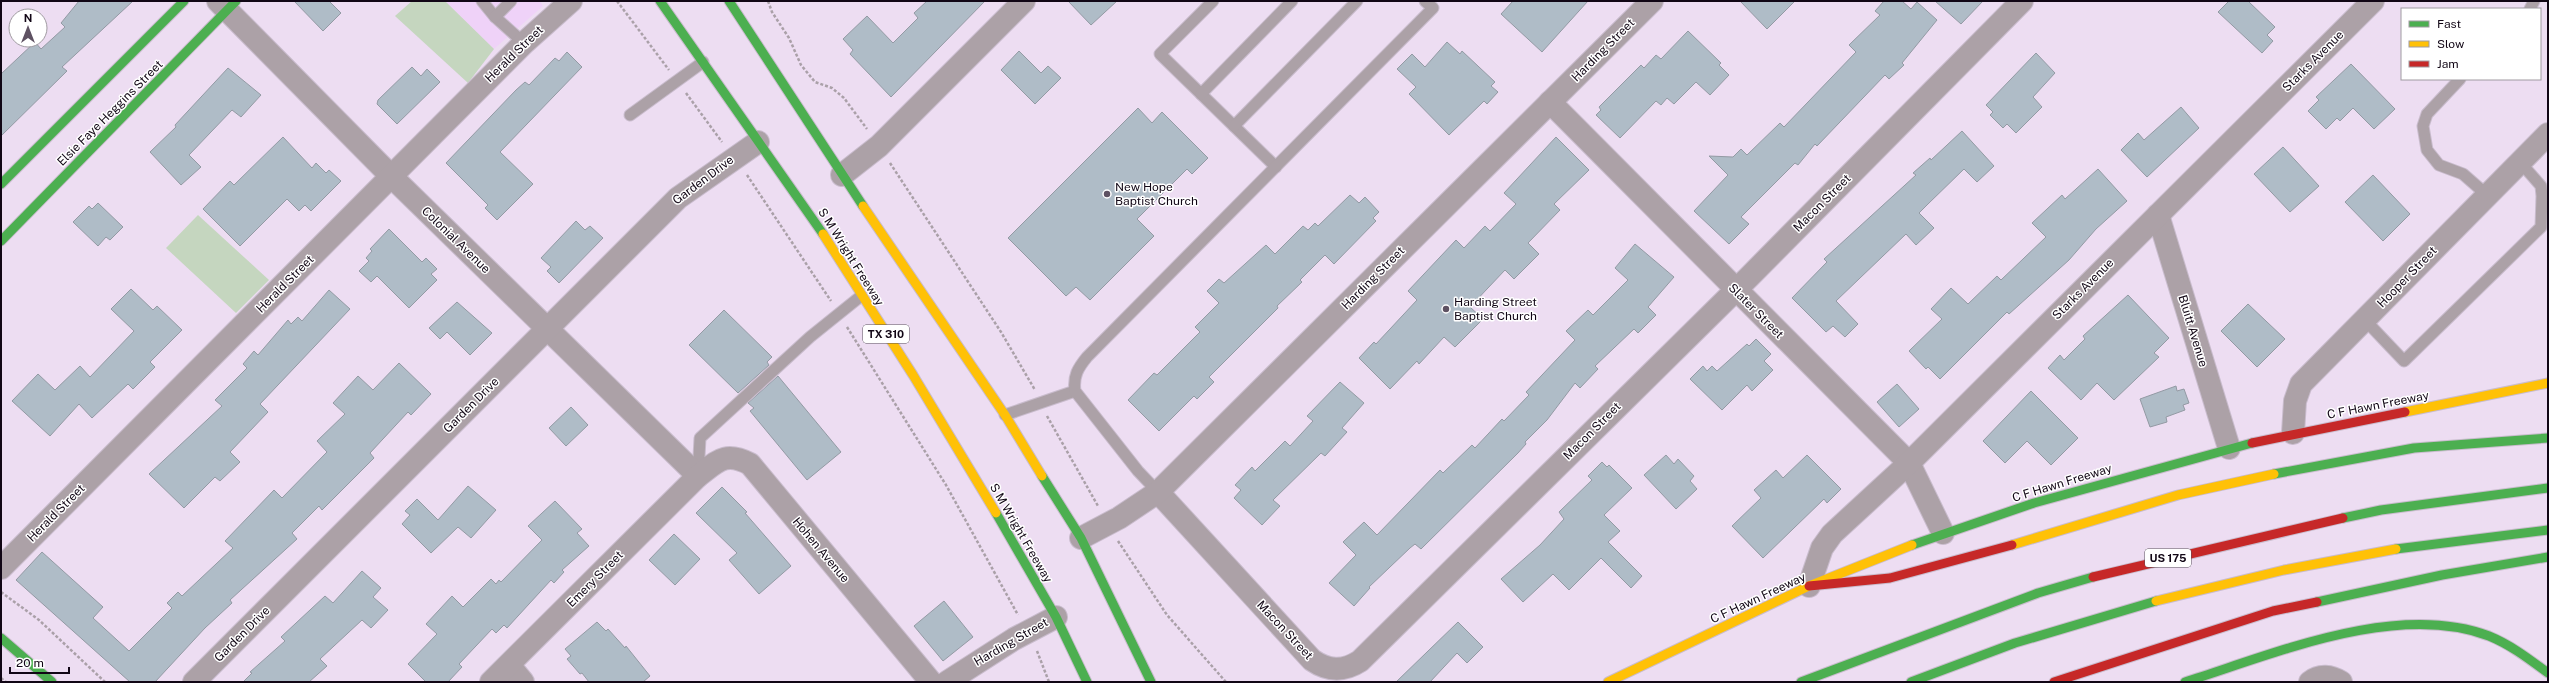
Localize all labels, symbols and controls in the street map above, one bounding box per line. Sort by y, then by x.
north arrow [8,8,48,48]
legend [2401,8,2541,80]
text: N [24,12,32,24]
street label: Harding Street [1569,15,1638,84]
text: Fast [2437,17,2462,31]
street label: Herald Street [482,23,546,85]
street label: Starks Avenue [2280,27,2347,94]
text: Slow [2437,37,2465,51]
street label: Elsie Faye Heggins Street [54,57,166,169]
text: Jam [2437,57,2459,71]
street label: Garden Drive [670,152,736,207]
street label: Macon Street [1790,171,1854,235]
place label: New Hope Baptist Church [1115,180,1198,208]
marker: New Hope Baptist Church [1102,189,1112,199]
street label: Colonial Avenue [419,204,493,276]
street label: S M Wright Freeway [815,206,887,309]
street label: Harding Street [1339,243,1408,312]
street label: Hooper Street [2374,243,2440,310]
street label: Herald Street [253,252,317,316]
street label: Starks Avenue [2050,255,2117,322]
street label: Slater Street [1726,281,1787,342]
street label: Bluitt Avenue [2175,293,2211,369]
place label: Harding Street Baptist Church [1454,295,1537,323]
marker: Harding Street Baptist Church [1441,304,1451,314]
road number: TX 310 [863,325,909,343]
street label: Garden Drive [440,374,502,436]
street label: C F Hawn Freeway [2326,388,2431,422]
street label: Macon Street [1560,399,1624,463]
street label: C F Hawn Freeway [2011,461,2114,505]
street label: Herald Street [24,481,88,545]
street label: S M Wright Freeway [987,481,1055,586]
street label: Hohen Avenue [790,515,852,586]
street label: Emery Street [564,548,626,610]
road number: US 175 [2145,549,2191,567]
street label: C F Hawn Freeway [1708,570,1808,626]
street label: Macon Street [1254,598,1316,663]
street label: Garden Drive [211,603,273,665]
street label: Harding Street [972,615,1051,669]
scale bar [10,649,69,675]
text: 20 m [16,656,44,670]

